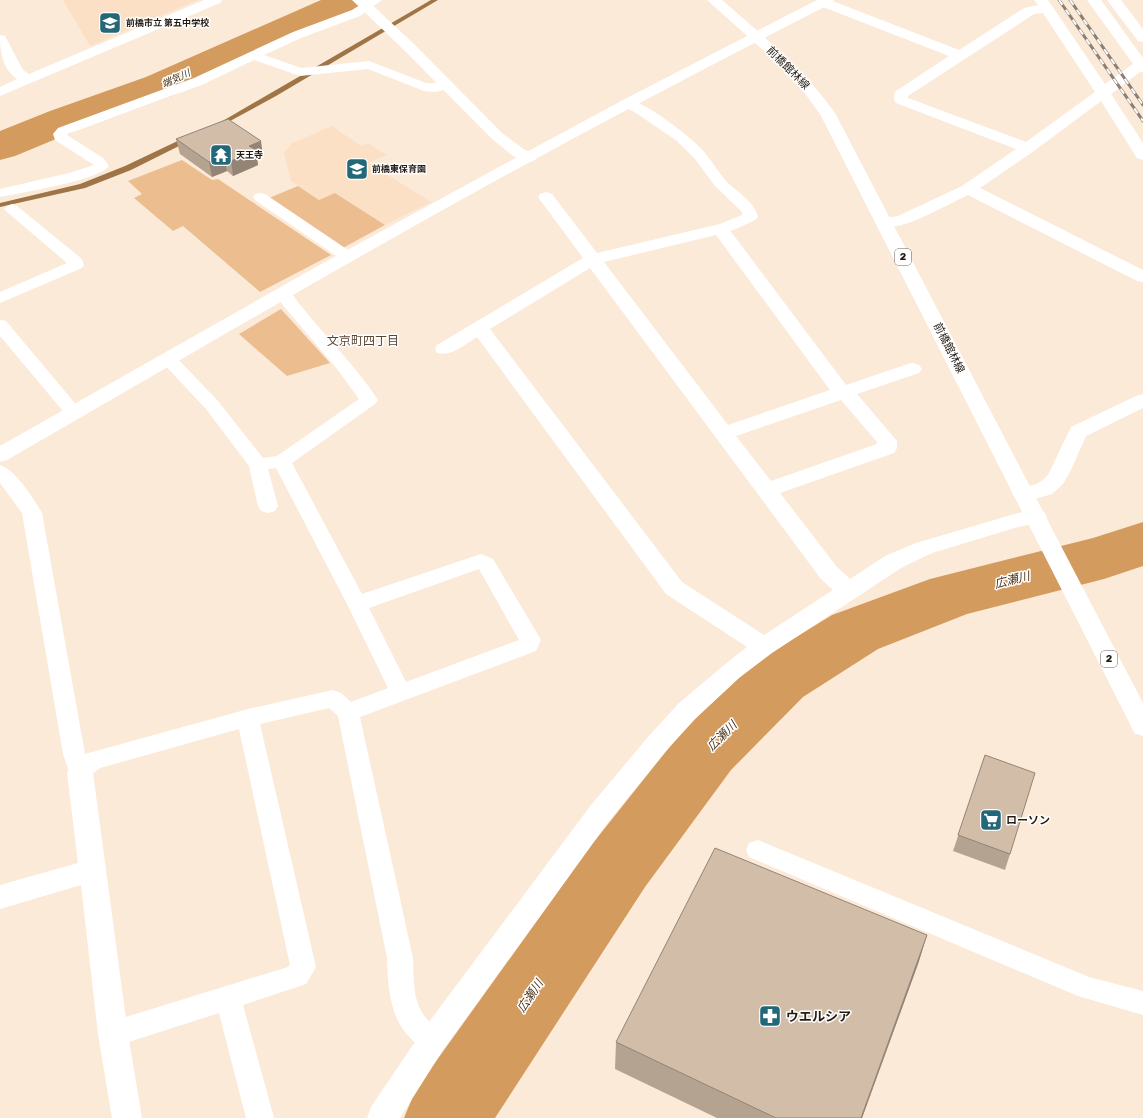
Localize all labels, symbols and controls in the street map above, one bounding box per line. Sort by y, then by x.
school or university icon: 前橋市立 第五中学校 [97,10,123,36]
place label: 前橋市立 第五中学校 [126,18,210,28]
street label: 前橋館林線 [764,44,812,92]
water label: 端気川 [160,67,193,91]
temple icon: 天王寺 [208,142,234,168]
place label: 天王寺 [236,150,263,160]
school or university icon: 前橋東保育園 [344,156,370,182]
place label: 前橋東保育園 [372,164,426,174]
road number: 2 [895,249,911,265]
street label: 前橋館林線 [931,321,967,375]
district label: 文京町四丁目 [327,334,399,348]
water label: 広瀬川 [993,568,1033,591]
road number: 2 [1101,651,1117,667]
water label: 広瀬川 [704,717,741,754]
supermarket icon: ローソン [978,807,1004,833]
place label: ローソン [1006,814,1050,827]
water label: 広瀬川 [514,976,547,1015]
pharmacy icon: ウエルシア [757,1003,783,1029]
place label: ウエルシア [786,1009,851,1024]

